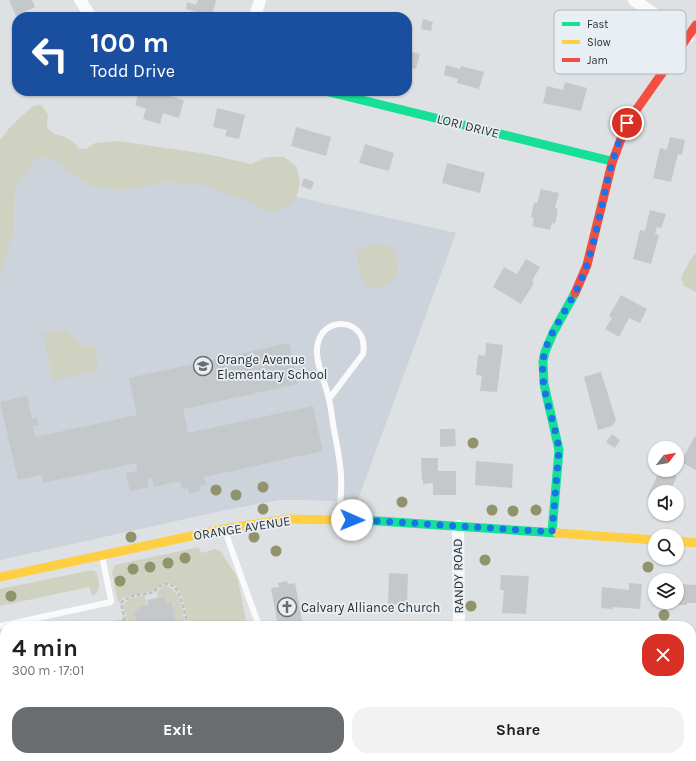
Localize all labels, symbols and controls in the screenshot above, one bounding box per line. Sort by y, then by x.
legend [554,10,686,74]
text: Fast [587,18,608,31]
text: 100 m [90,26,169,59]
icon: left [24,28,76,80]
text: Slow [587,36,611,49]
text: Jam [587,54,608,67]
text: Todd Drive [90,60,175,82]
pin [610,106,644,140]
street label: LORI DRIVE [435,111,501,141]
icon: arrive [616,112,638,134]
place label: Orange Avenue Elementary School [217,352,327,382]
school or university icon: Orange Avenue Elementary School [192,355,214,377]
north arrow [648,441,684,477]
map controls [648,441,684,609]
button: sound [648,485,684,521]
position arrow [331,499,373,541]
street label: ORANGE AVENUE [192,513,292,543]
button: search [648,529,684,565]
street label: RANDY ROAD [450,538,466,614]
button: layers [648,573,684,609]
church icon: Calvary Alliance Church [276,596,298,618]
place label: Calvary Alliance Church [301,600,440,615]
text: 4 min [12,634,78,662]
button: close [642,634,684,676]
text: 300 m · 17:01 [12,663,84,678]
button: Exit [12,707,344,753]
button: Share [352,707,684,753]

